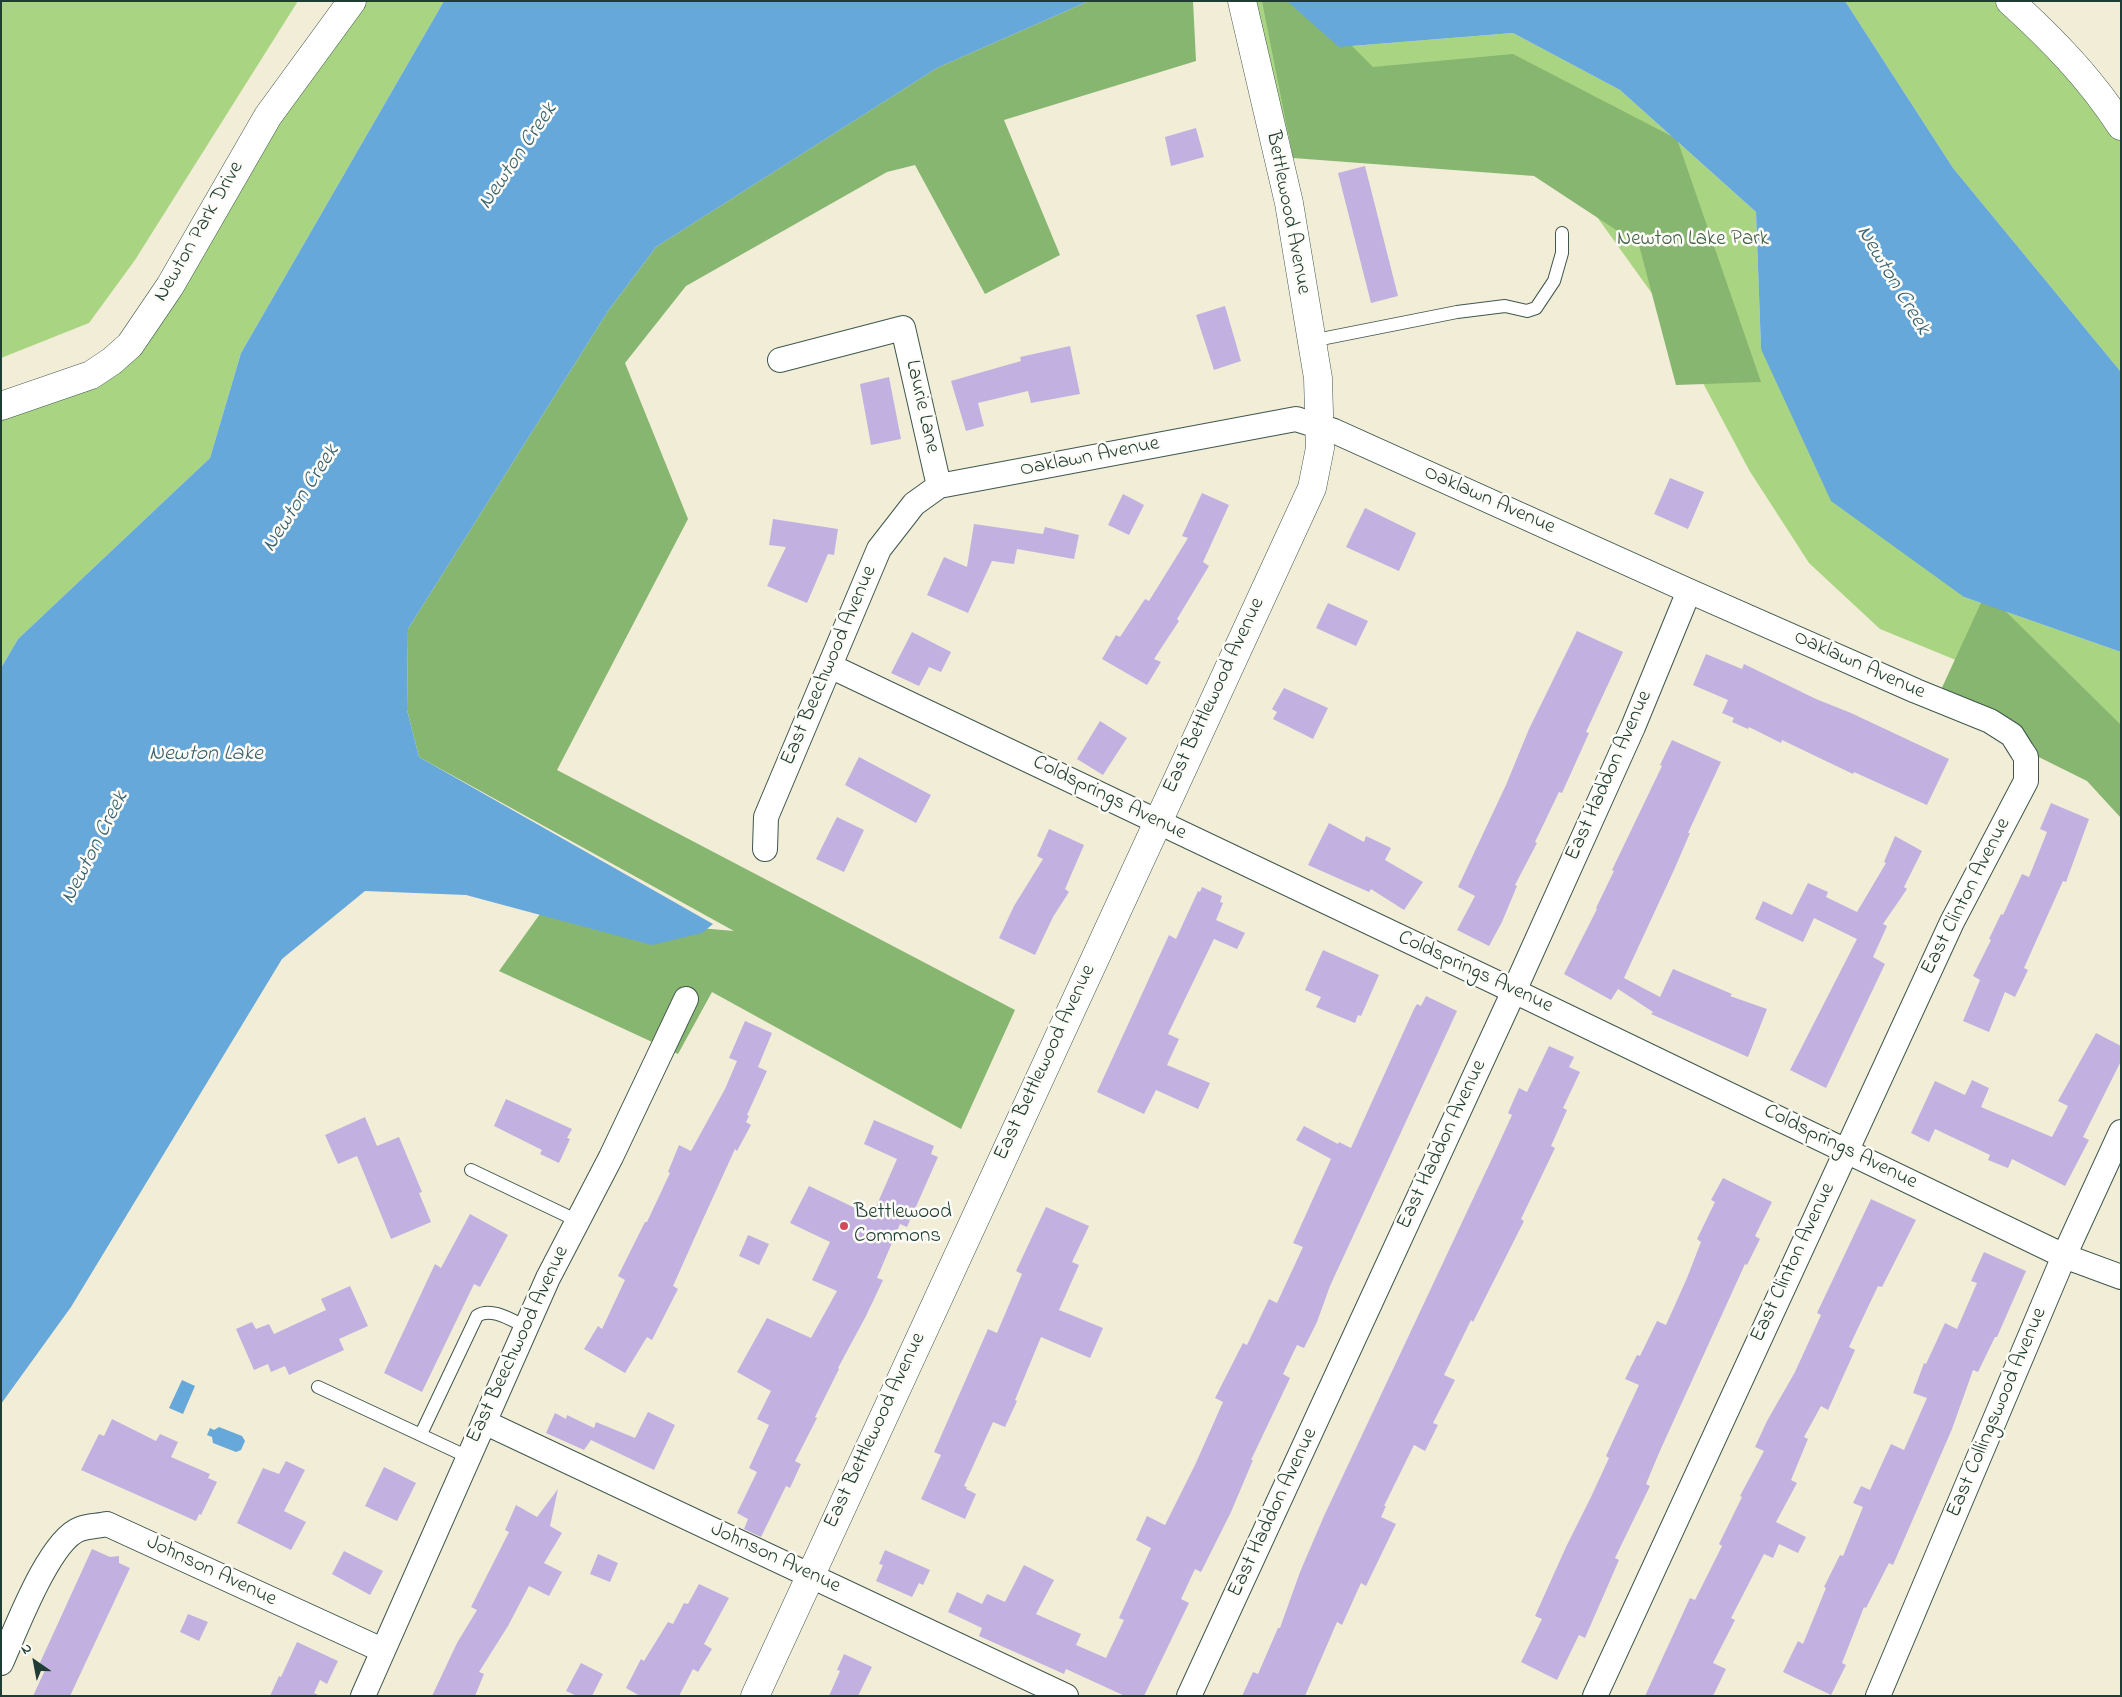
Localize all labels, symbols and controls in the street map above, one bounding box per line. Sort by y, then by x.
water label: Newton Creek [474,99,564,215]
street label: Bettlewood Avenue [1259,129,1315,297]
street label: Newton Park Drive [150,157,250,307]
water label: Newton Creek [1849,222,1935,340]
park label: Newton Lake Park [1617,228,1769,254]
street label: Laurie Lane [898,358,944,456]
street label: Oaklawn Avenue [1018,432,1162,484]
water label: Newton Creek [258,440,346,558]
street label: Oaklawn Avenue [1419,461,1559,541]
street label: East Beechwood Avenue [776,562,884,770]
street label: East Bettlewood Avenue [1159,594,1271,798]
street label: Oaklawn Avenue [1789,626,1929,706]
street label: East Haddon Avenue [1561,687,1659,865]
water label: Newton Lake [149,742,263,768]
street label: Coldsprings Avenue [1028,751,1190,847]
water label: Newton Creek [56,787,136,909]
street label: East Clinton Avenue [1917,814,2017,980]
street label: Coldsprings Avenue [1394,926,1556,1020]
street label: East Bettlewood Avenue [990,961,1102,1165]
street label: East Haddon Avenue [1393,1057,1493,1233]
street label: Coldsprings Avenue [1759,1100,1921,1196]
street label: East Clinton Avenue [1746,1179,1842,1347]
place label: Bettlewood Commons [854,1201,952,1251]
marker: Bettlewood Commons [838,1220,850,1232]
street label: East Beechwood Avenue [462,1242,576,1448]
street label: East Collingswood Avenue [1942,1304,2054,1522]
street label: East Bettlewood Avenue [820,1329,932,1533]
street label: East Haddon Avenue [1224,1425,1324,1601]
street label: Johnson Avenue [706,1518,844,1600]
street label: Johnson Avenue [142,1531,280,1613]
north arrow [10,1637,60,1687]
text: N [17,1638,36,1660]

